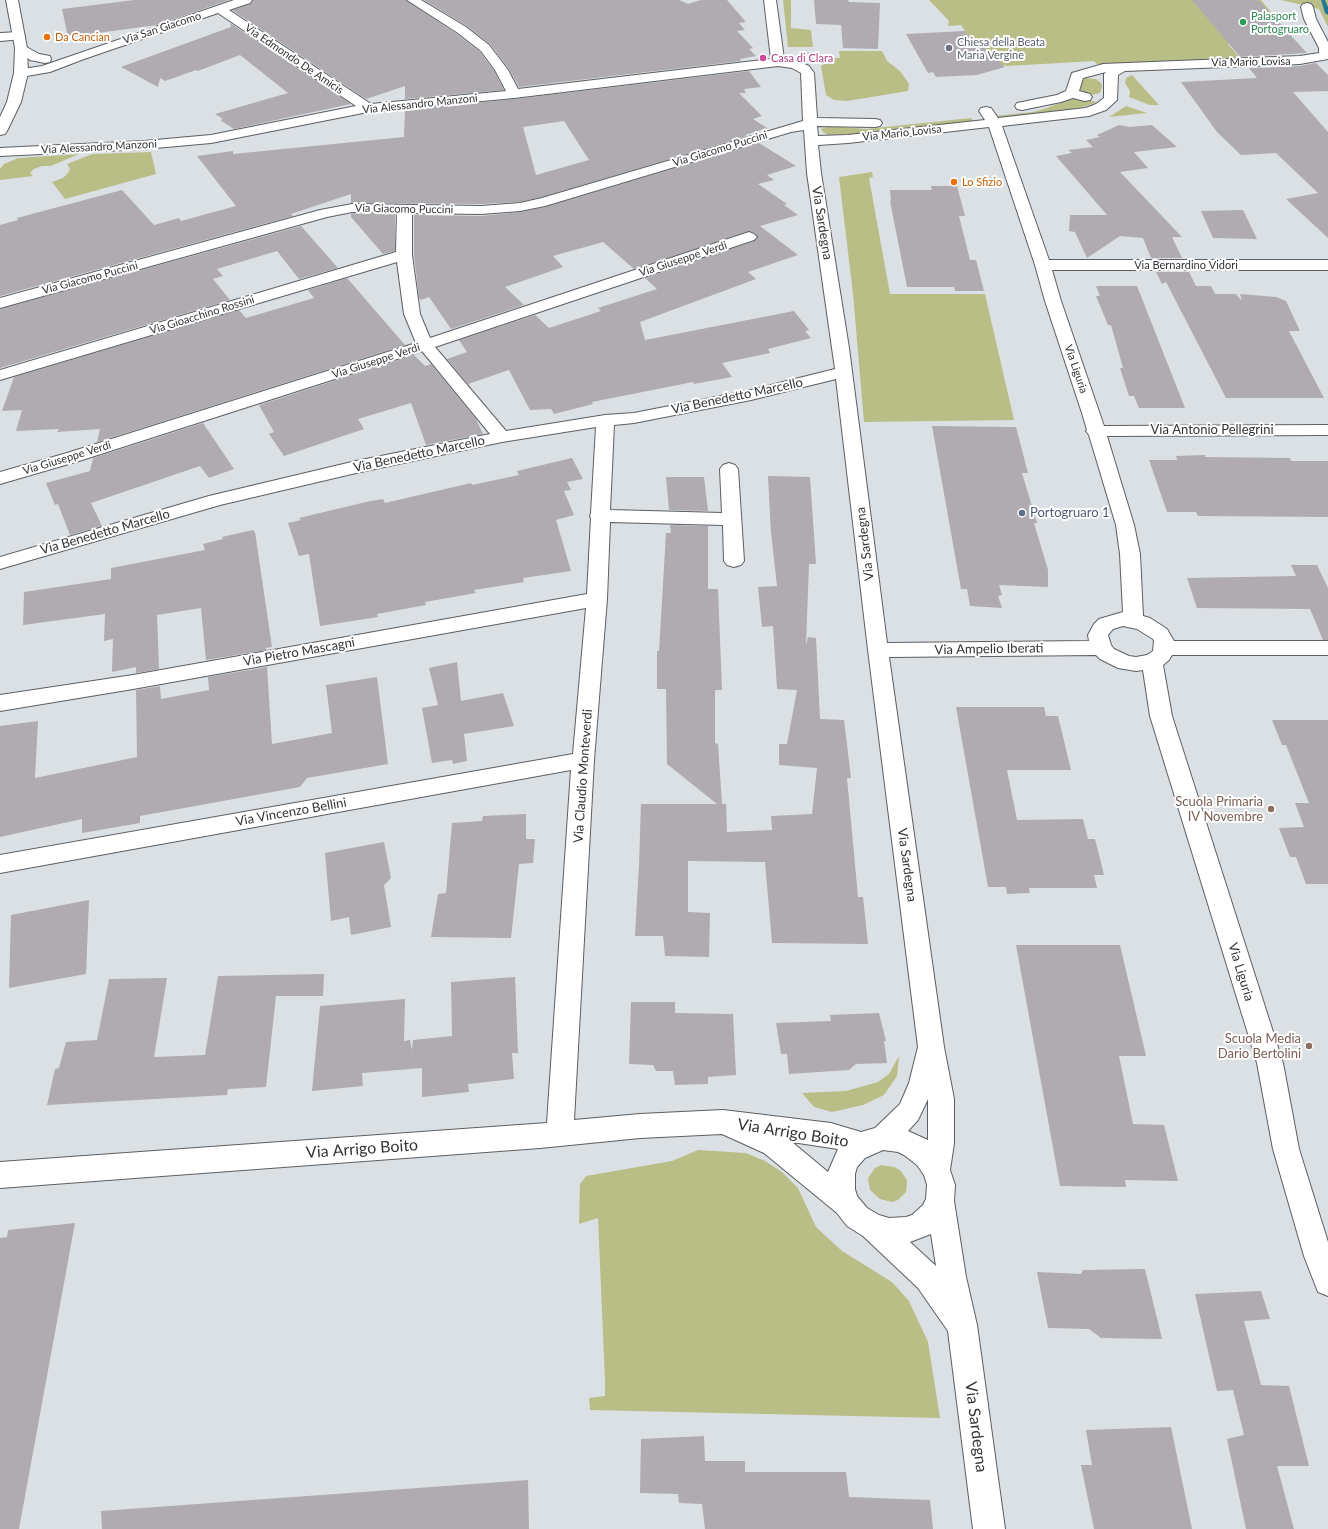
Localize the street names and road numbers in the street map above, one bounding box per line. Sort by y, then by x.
street label: Via San Giacomo [121,9,203,47]
street label: Via Edmondo De Amicis [242,21,346,97]
street label: Via Mario Lovisa [1211,55,1291,69]
street label: Via Alessandro Manzoni [362,91,478,117]
street label: Via Mario Lovisa [862,122,942,144]
street label: Via Giacomo Puccini [671,128,769,170]
street label: Via Alessandro Manzoni [41,137,157,157]
street label: Via Sardegna [808,185,836,261]
street label: Via Giacomo Puccini [355,202,453,216]
street label: Via Giuseppe Verdi [637,239,729,279]
street label: Via Bernardino Vidori [1134,258,1238,272]
street label: Via Giacomo Puccini [41,259,139,297]
street label: Via Gioacchino Rossini [148,293,256,337]
street label: Via Giuseppe Verdi [330,341,422,381]
street label: Via Liguria [1062,343,1090,395]
street label: Via Benedetto Marcello [670,374,804,418]
street label: Via Antonio Pellegrini [1150,422,1274,438]
street label: Via Benedetto Marcello [352,432,486,476]
street label: Via Giuseppe Verdi [21,438,113,478]
street label: Via Benedetto Marcello [38,506,172,558]
street label: Via Sardegna [853,506,877,582]
street label: Via Pietro Mascagni [242,635,356,669]
street label: Via Ampelio Iberati [934,640,1044,658]
street label: Via Claudio Monteverdi [571,708,595,844]
street label: Via Vincenzo Bellini [234,795,348,829]
street label: Via Sardegna [894,827,920,903]
street label: Via Liguria [1225,941,1257,1003]
street label: Via Arrigo Boito [736,1115,850,1151]
street label: Via Arrigo Boito [305,1136,419,1162]
street label: Via Sardegna [961,1380,991,1474]

